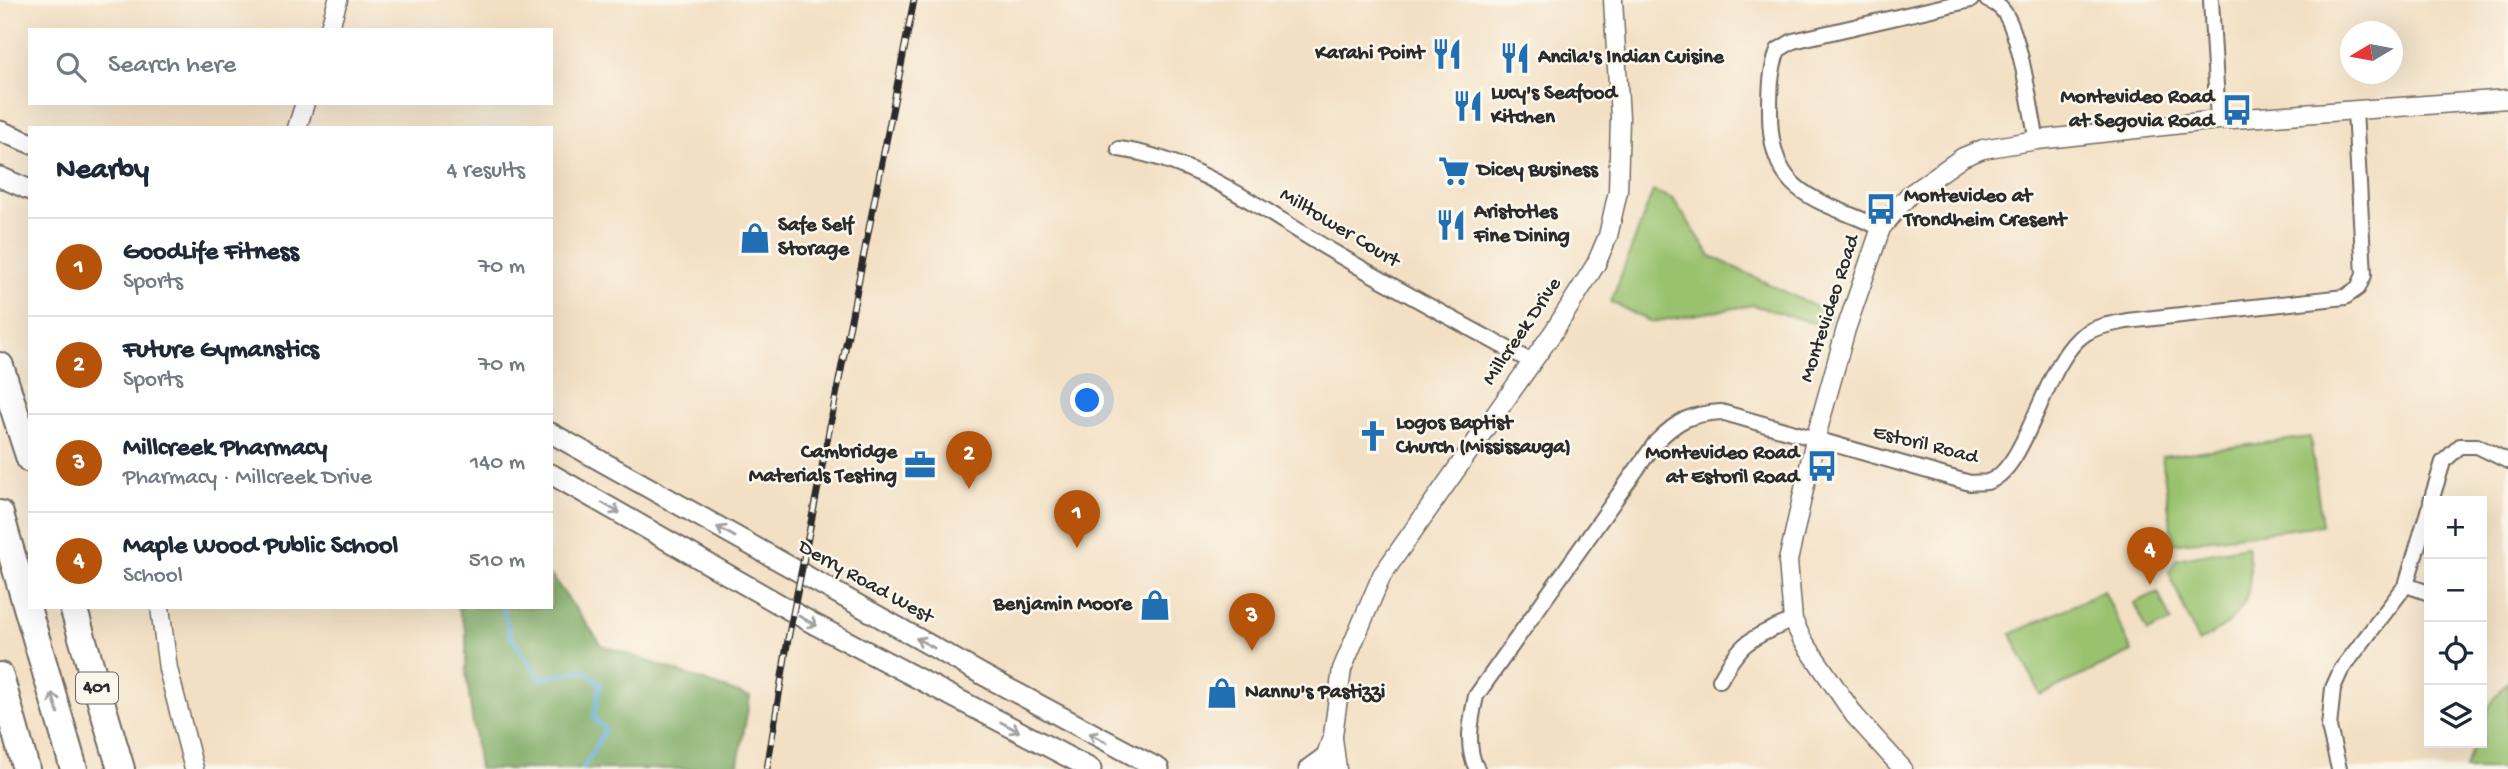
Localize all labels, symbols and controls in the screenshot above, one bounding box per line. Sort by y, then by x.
north arrow [2340,21,2403,84]
search box [28,28,553,105]
restaurant icon: Karahi Point [1430,37,1464,71]
restaurant icon: Ancila's Indian Cuisine [1498,41,1532,75]
place label: Karahi Point [1314,42,1426,67]
place label: Ancila's Indian Cuisine [1537,46,1725,71]
icon: search [52,48,90,86]
text: Search here [108,51,236,82]
place label: Lucy's Seafood Kitchen [1490,82,1620,131]
place label: Montevideo Road at Segovia Road [2060,86,2217,135]
restaurant icon: Lucy's Seafood Kitchen [1451,89,1485,123]
bus stop icon: Montevideo Road at Segovia Road [2220,93,2254,127]
text: Nearby [56,154,149,189]
supermarket icon: Dicey Business [1437,154,1471,188]
text: 4 results [446,158,525,185]
place label: Dicey Business [1475,159,1599,184]
street label: Milltower Court [1274,183,1406,276]
place label: Montevideo at Trondheim Cresent [1902,185,2068,234]
bus stop icon: Montevideo at Trondheim Cresent [1864,192,1898,226]
place label: Aristotles Fine Dining [1473,201,1570,250]
restaurant icon: Aristotles Fine Dining [1434,208,1468,242]
place label: Safe Self Storage [778,214,856,263]
shop icon: Safe Self Storage [738,221,772,255]
street label: Montevideo Road [1795,231,1867,386]
text: GoodLife Fitness [123,238,299,269]
text: 1 [74,254,84,281]
text: 70 m [478,254,525,281]
text: Sports [123,269,183,296]
street label: Millcreek Drive [1478,272,1569,391]
text: Future Gymanstics [123,336,319,367]
text: 2 [73,352,85,379]
text: 70 m [478,352,525,379]
text: Sports [123,367,183,394]
your location [1070,383,1104,417]
place label: Logos Baptist Church (Mississauga) [1395,412,1571,461]
church icon: Logos Baptist Church (Mississauga) [1356,419,1390,453]
street label: Estoril Road [1870,421,1982,472]
pin: 2 [946,431,992,489]
text: Millcreek Pharmacy [123,434,327,465]
place label: Cambridge Materials Testing [749,441,898,490]
place label: Montevideo Road at Estoril Road [1645,442,1802,491]
office icon: Cambridge Materials Testing [903,448,937,482]
bus stop icon: Montevideo Road at Estoril Road [1805,449,1839,483]
text: 3 [73,450,85,477]
text: 140 m [470,450,525,477]
text: Pharmacy · Millcreek Drive [123,465,372,492]
pin: 1 [1054,490,1100,548]
map controls [2424,496,2487,748]
button: + [2424,496,2487,559]
one-way arrow [600,501,620,515]
one-way arrow [717,525,737,539]
pin: 4 [2127,527,2173,585]
text: Maple Wood Public School [123,532,398,563]
street label: Derry Road West [791,535,939,632]
text: 4 [74,548,84,575]
text: 510 m [469,548,525,575]
button: − [2424,559,2487,622]
text: School [123,563,183,590]
shop icon: Benjamin Moore [1138,588,1172,622]
place label: Benjamin Moore [993,593,1133,618]
pin: 3 [1229,593,1275,651]
one-way arrow [798,614,818,628]
button: locate [2424,622,2487,685]
one-way arrow [915,636,936,649]
road number: 401 [76,673,118,704]
shop icon: Nannu's Pastizzi [1205,676,1239,710]
place label: Nannu's Pastizzi [1245,681,1385,706]
button: layers [2424,685,2487,748]
one-way arrow [48,693,61,715]
one-way arrow [999,720,1019,734]
one-way arrow [1088,731,1109,745]

